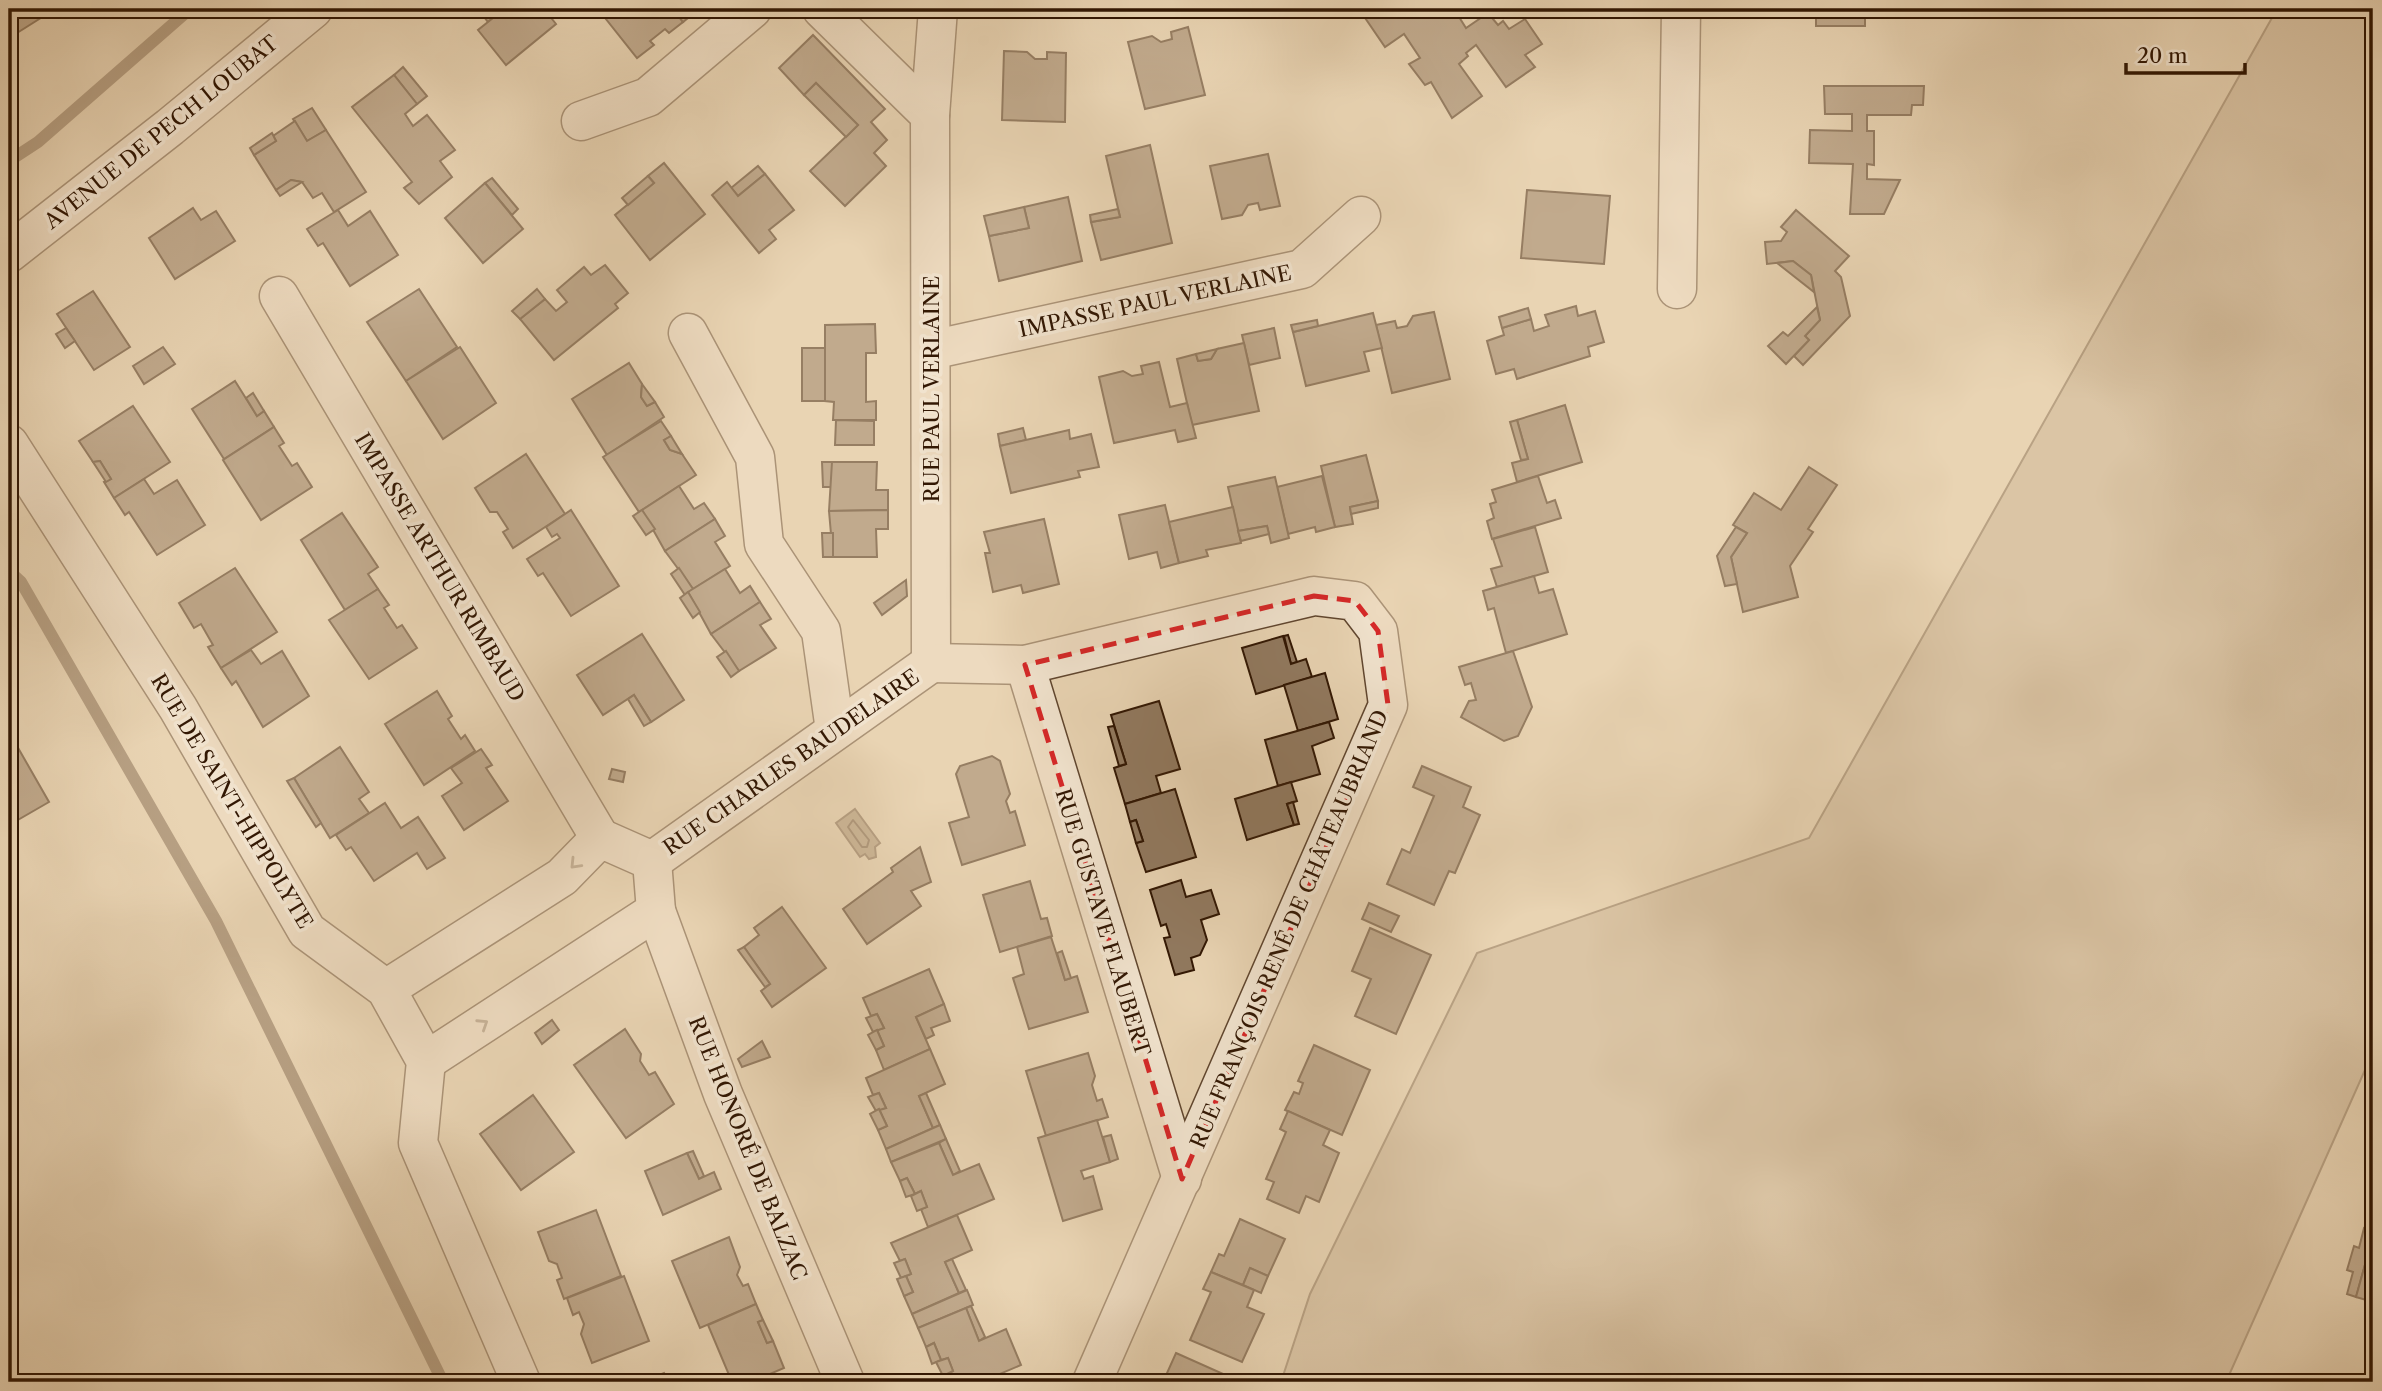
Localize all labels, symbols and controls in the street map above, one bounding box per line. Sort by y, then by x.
street label: AVENUE DE PECH LOUBAT [38,30,283,235]
scale bar [2126,32,2246,76]
text: 20 m [2137,43,2188,68]
street label: IMPASSE PAUL VERLAINE [1016,260,1294,342]
street label: RUE PAUL VERLAINE [919,275,944,503]
street label: IMPASSE ARTHUR RIMBAUD [350,428,530,706]
street label: RUE CHARLES BAUDELAIRE [658,664,924,860]
street label: RUE DE SAINT-HIPPOLYTE [146,669,318,933]
street label: RUE FRANÇOIS RENÉ DE CHÂTEAUBRIAND [1185,706,1393,1152]
street label: RUE GUSTAVE FLAUBERT [1050,785,1156,1059]
one-way arrow [570,856,583,869]
street label: RUE HONORÉ DE BALZAC [684,1013,812,1283]
one-way arrow [475,1020,488,1032]

